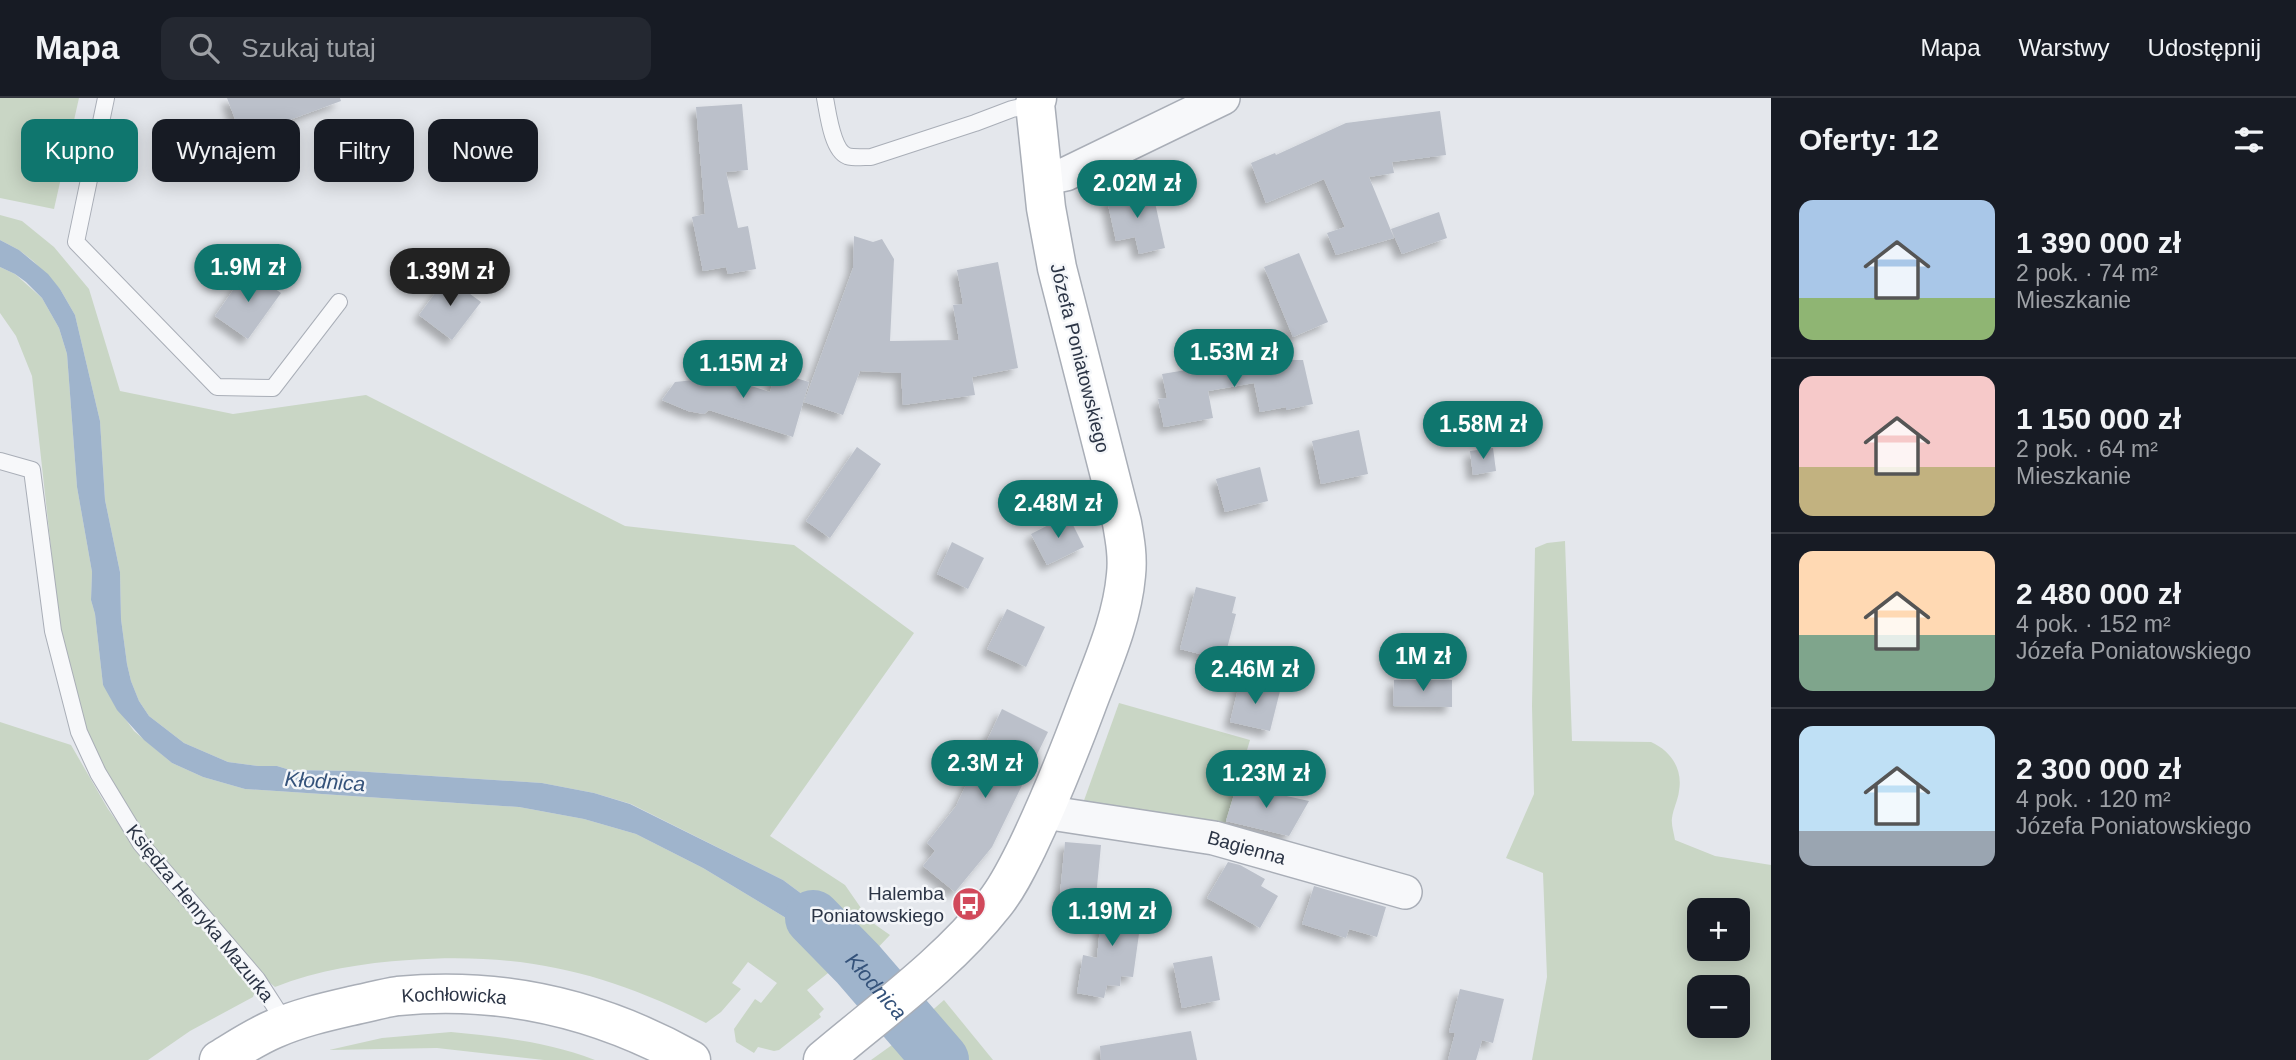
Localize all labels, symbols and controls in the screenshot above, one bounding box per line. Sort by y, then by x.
search box [161,17,651,80]
text: Mapa [35,29,119,66]
icon: search [185,29,223,67]
text: Szukaj tutaj [241,33,376,63]
text: Mapa [1920,34,1980,61]
text: Warstwy [2018,34,2110,61]
text: Udostępnij [2148,34,2261,61]
chip: Kupno [21,119,138,182]
chip: Wynajem [152,119,300,182]
chip: Filtry [314,119,414,182]
chip: Nowe [428,119,538,182]
icon: filters [2230,121,2268,159]
text: Oferty: 12 [1799,123,1939,156]
pin: 2.02M zł [1065,160,1209,220]
text: 2.02M zł [1093,170,1181,196]
text: 1 390 000 zł [2016,226,2181,259]
icon: home [1855,228,1939,312]
pin: 1.9M zł [183,244,313,304]
pin: 1.39M zł [378,248,522,308]
text: 1.9M zł [210,254,286,280]
text: 1.39M zł [406,258,494,284]
text: 2 pok. · 74 m² [2016,260,2158,286]
street label: Józefa Poniatowskiego [1046,261,1114,455]
text: Mieszkanie [2016,287,2131,313]
pin: 1.53M zł [1162,330,1306,389]
text: 1.53M zł [1190,339,1278,365]
pin: 1.15M zł [671,341,815,400]
text: 1.15M zł [699,350,787,376]
pin: 1.58M zł [1411,402,1555,461]
text: 1 150 000 zł [2016,402,2181,435]
icon: home [1855,404,1939,488]
text: 1.58M zł [1439,411,1527,437]
text: 2 pok. · 64 m² [2016,436,2158,462]
text: Mieszkanie [2016,463,2131,489]
pin: 2.48M zł [986,480,1130,540]
text: 2.48M zł [1014,490,1102,516]
text: 2 480 000 zł [2016,577,2181,610]
icon: home [1855,579,1939,663]
text: 4 pok. · 152 m² [2016,611,2171,637]
pin: 1M zł [1374,634,1472,693]
text: Józefa Poniatowskiego [2016,638,2251,664]
text: 1M zł [1395,643,1451,669]
pin: 2.46M zł [1183,646,1327,706]
text: 2.46M zł [1211,656,1299,682]
pin: 2.3M zł [920,740,1050,800]
text: 2.3M zł [947,750,1023,776]
pin: 1.23M zł [1194,750,1338,810]
text: 2 300 000 zł [2016,752,2181,785]
icon: home [1855,754,1939,838]
text: 1.23M zł [1222,760,1310,786]
water label: Kłodnica [284,767,366,795]
text: 4 pok. · 120 m² [2016,786,2171,812]
text: Józefa Poniatowskiego [2016,813,2251,839]
street label: Księdza Henryka Mazurka [122,820,278,1006]
street label: Bagienna [1205,826,1289,868]
place label: Halemba Poniatowskiego [811,883,944,926]
bus stop icon: Halemba Poniatowskiego [950,885,988,923]
pin: 1.19M zł [1040,888,1184,948]
text: 1.19M zł [1068,898,1156,924]
map controls [1687,898,1750,1038]
button: + [1687,898,1750,961]
water label: Kłodnica [842,948,912,1024]
button: − [1687,975,1750,1038]
street label: Kochłowicka [401,983,509,1008]

